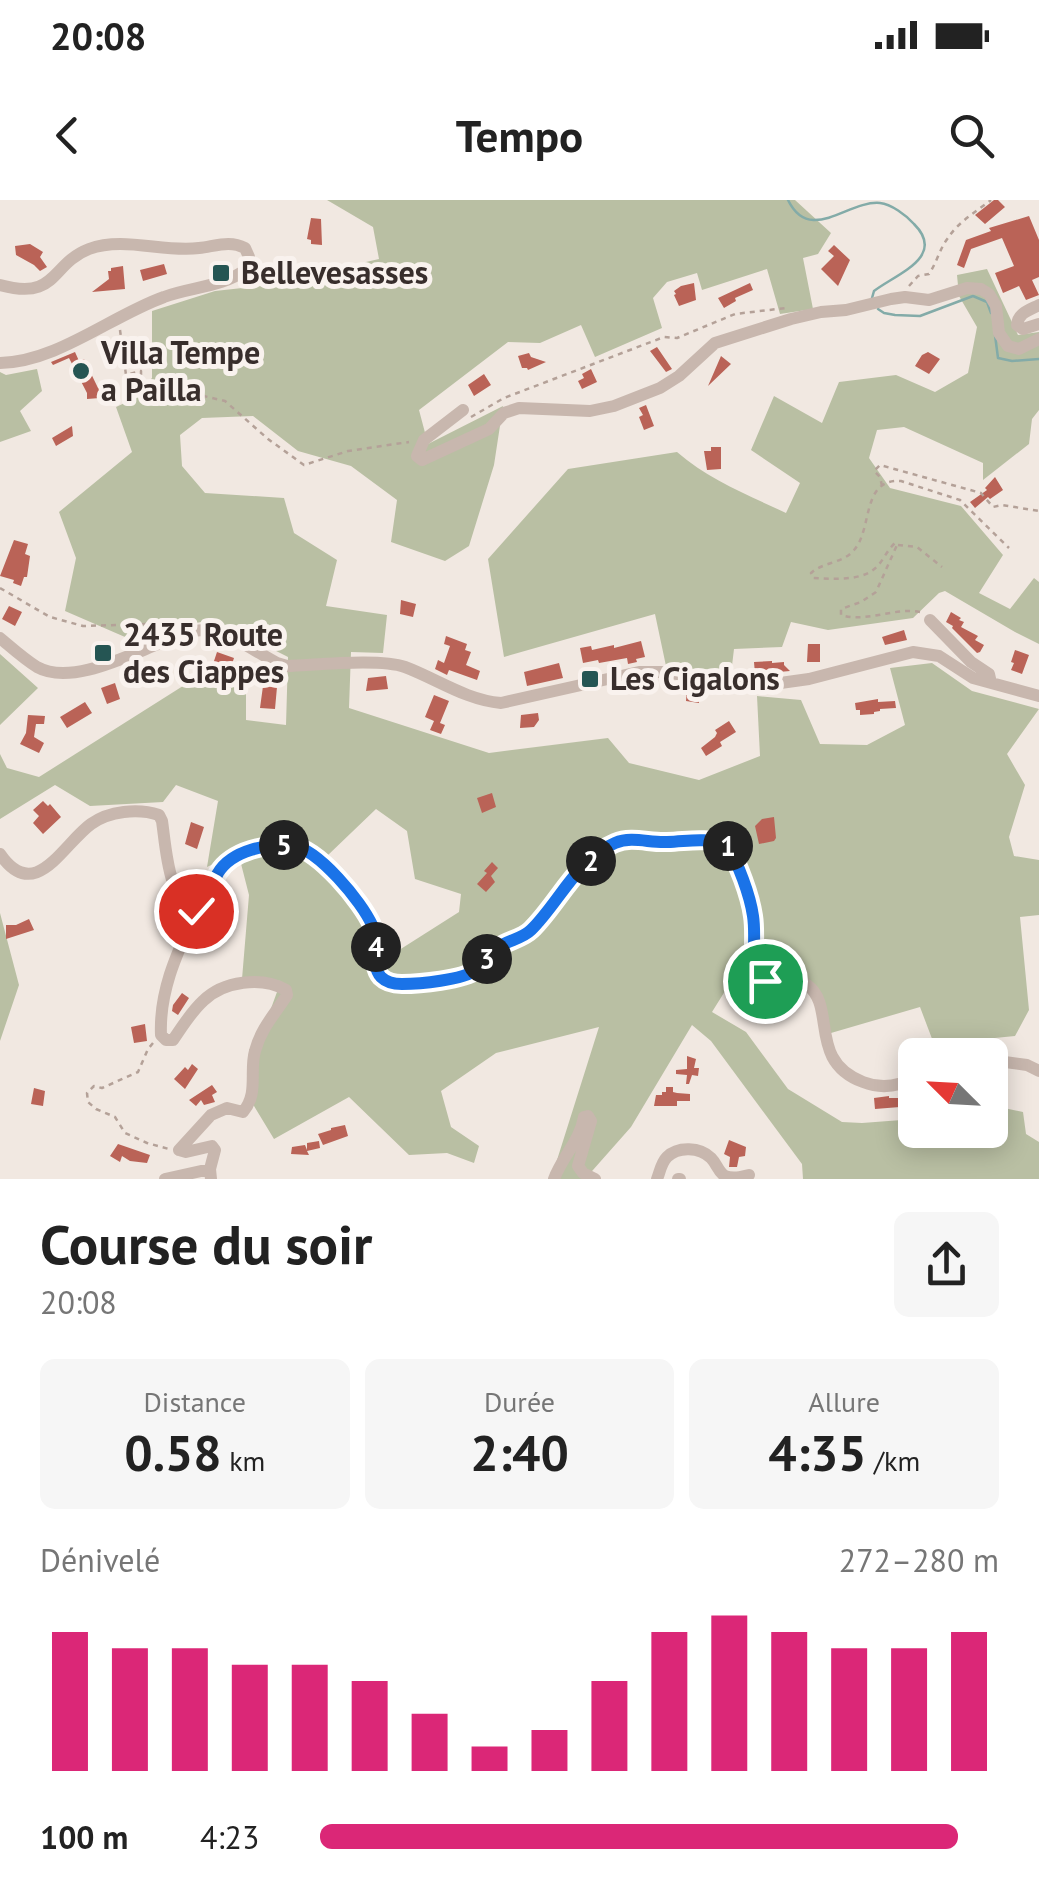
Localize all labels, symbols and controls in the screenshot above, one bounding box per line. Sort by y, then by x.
text: 20:08 [50,11,146,60]
text: Tempo [456,106,583,164]
icon: back [40,108,95,163]
icon: search [944,108,999,163]
place label: Bellevesasses [241,251,428,293]
marker: Bellevesasses [210,262,232,284]
place label: Villa Tempe a Pailla [100,331,260,410]
marker: Villa Tempe a Pailla [70,360,92,382]
place label: 2435 Route des Ciappes [123,613,284,692]
marker: 2435 Route des Ciappes [92,642,114,664]
place label: Les Cigalons [610,657,780,699]
marker: Les Cigalons [579,668,601,690]
pin: 5 [259,820,309,870]
pin: 1 [703,821,753,871]
text: 5 [276,826,292,863]
text: 1 [720,827,736,864]
pin: 2 [566,836,616,886]
text: 2 [583,842,599,879]
pin [154,869,239,954]
icon: check [169,884,224,939]
pin: 4 [351,922,401,972]
text: 4 [368,928,384,965]
pin: 3 [462,934,512,984]
pin [723,939,808,1024]
text: 3 [479,940,495,977]
icon: arrive [738,954,793,1009]
north arrow [898,1038,1008,1148]
map controls [898,1038,1008,1148]
text: Course du soir [40,1208,372,1279]
button: share [894,1212,999,1317]
text: 20:08 [40,1281,117,1323]
text: Distance [144,1383,246,1420]
text: Durée [484,1383,555,1420]
text: Allure [808,1383,880,1420]
text: 0.58 [124,1420,222,1485]
text: 2:40 [470,1420,569,1485]
text: 4:35 [768,1420,867,1485]
text: km [222,1442,265,1479]
text: /km [867,1442,920,1479]
text: Dénivelé [40,1539,160,1581]
text: 272–280 m [839,1539,999,1581]
text: 100 m [40,1816,128,1858]
text: 4:23 [200,1816,259,1858]

